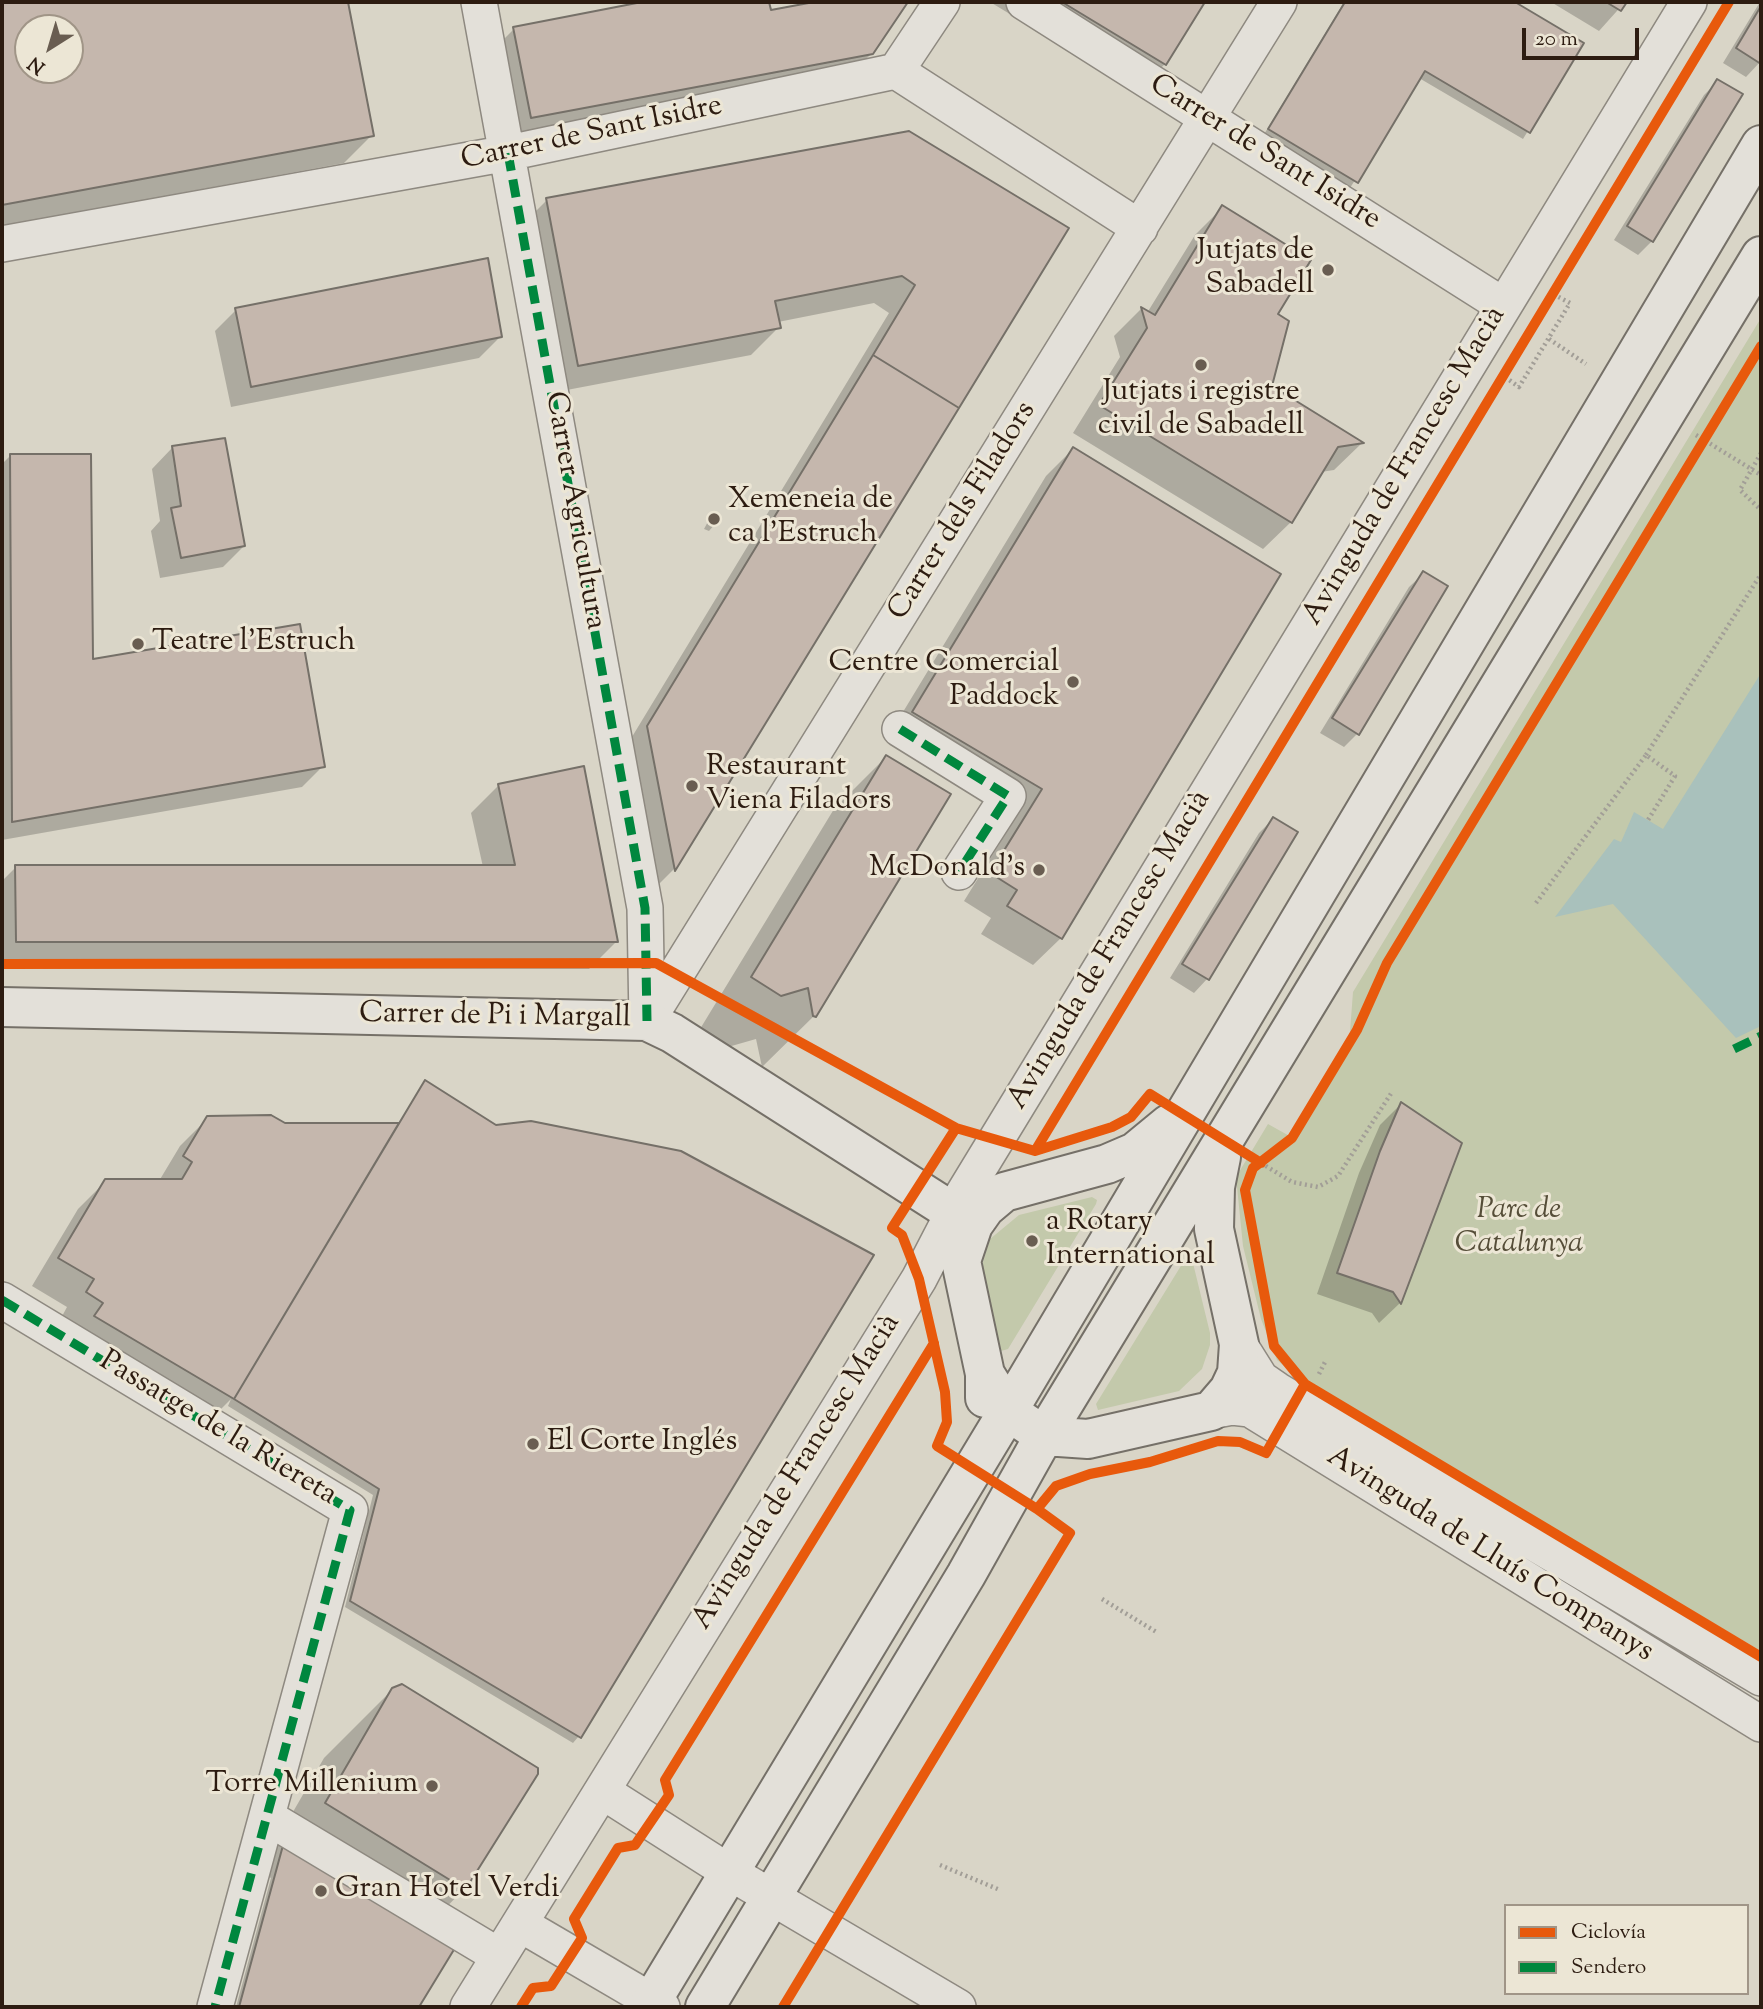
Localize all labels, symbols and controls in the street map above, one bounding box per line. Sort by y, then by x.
north arrow [14,14,84,84]
scale bar [1525,14,1642,58]
text: 20 m [1535,25,1578,55]
text: N [23,49,51,80]
street label: Carrer de Sant Isidre [1142,68,1386,240]
street label: Carrer de Sant Isidre [458,90,726,180]
place label: Jutjats de Sabadell [1197,235,1314,306]
marker: Jutjats de Sabadell [1320,262,1336,278]
street label: Avinguda de Francesc Macià [1296,301,1516,633]
marker: Jutjats i registre civil de Sabadell [1193,357,1209,373]
place label: Jutjats i registre civil de Sabadell [1098,376,1304,446]
street label: Carrer Agricultura [534,389,612,633]
street label: Carrer dels Filadors [882,396,1046,628]
place label: Xemeneia de ca l'Estruch [728,484,893,554]
marker: Xemeneia de ca l'Estruch [706,511,722,527]
place label: Teatre l'Estruch [152,626,356,662]
marker: Teatre l'Estruch [130,636,146,652]
place label: Centre Comercial Paddock [829,647,1059,718]
marker: Centre Comercial Paddock [1065,674,1081,690]
place label: Restaurant Viena Filadors [706,751,891,822]
marker: Restaurant Viena Filadors [684,778,700,794]
street label: Avinguda de Francesc Macià [1001,785,1221,1117]
place label: McDonald's [869,852,1025,888]
marker: McDonald's [1031,862,1047,878]
street label: Carrer de Pi i Margall [359,998,631,1038]
park label: Parc de Catalunya [1455,1194,1583,1264]
place label: a Rotary International [1046,1206,1215,1276]
marker: a Rotary International [1024,1233,1040,1249]
street label: Avinguda de Francesc Macià [686,1309,910,1637]
street label: Passatge de la Riereta [91,1345,343,1515]
place label: El Corte Inglés [547,1426,737,1462]
marker: El Corte Inglés [525,1436,541,1452]
street label: Avinguda de Lluís Companys [1319,1440,1659,1672]
place label: Torre Millenium [206,1768,418,1804]
marker: Torre Millenium [424,1778,440,1794]
place label: Gran Hotel Verdi [335,1873,560,1909]
marker: Gran Hotel Verdi [313,1883,329,1899]
legend [1504,1904,1749,1995]
text: Ciclovía [1571,1918,1646,1948]
text: Sendero [1571,1953,1646,1983]

